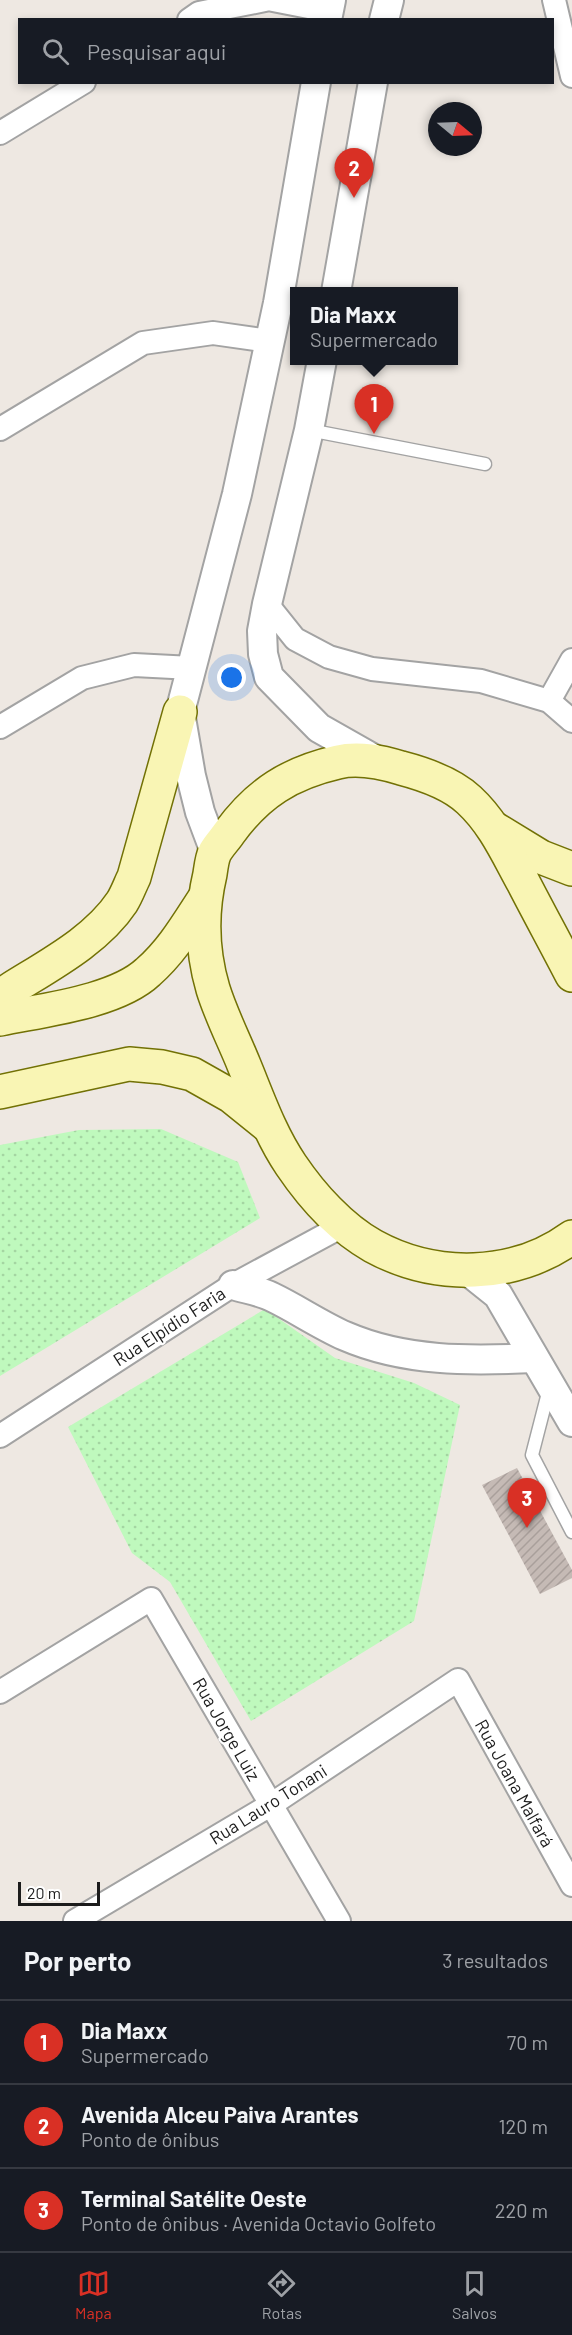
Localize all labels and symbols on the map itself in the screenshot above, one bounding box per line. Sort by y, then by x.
north arrow [428,102,482,156]
pin: 2 [334,148,374,198]
pin: 1 [354,384,394,434]
your location [217,663,246,692]
street label: Rua Elpídio Faria [109,1282,229,1370]
pin: 3 [508,1478,546,1528]
street label: Rua Jorge Luiz [189,1674,265,1784]
street label: Rua Joana Malfará [471,1715,559,1851]
street label: Rua Lauro Tonani [205,1759,331,1849]
scale bar [18,1879,100,1906]

